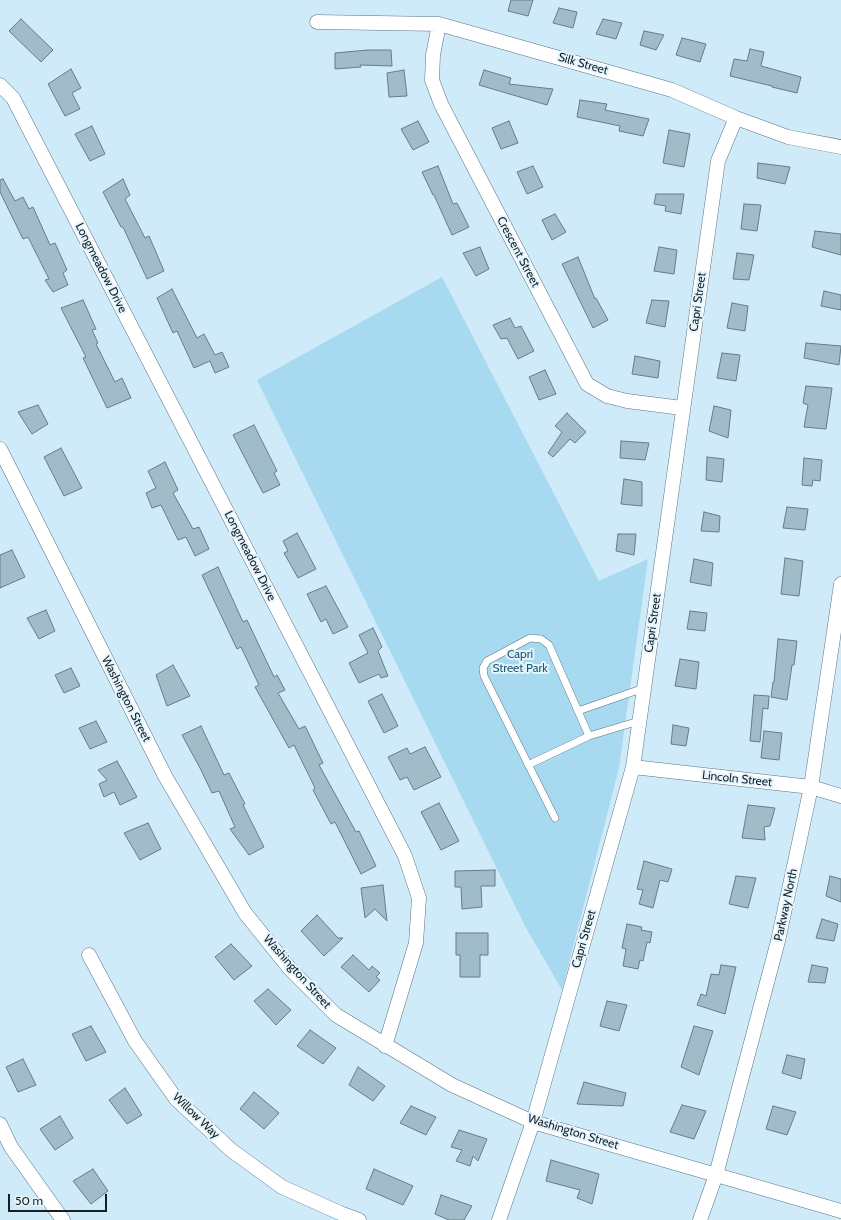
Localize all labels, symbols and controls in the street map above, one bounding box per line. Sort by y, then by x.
street label: Silk Street [556,50,610,78]
street label: Crescent Street [493,214,543,290]
street label: Longmeadow Drive [72,221,130,315]
street label: Capri Street [687,271,709,333]
street label: Longmeadow Drive [221,509,279,603]
street label: Capri Street [642,592,664,654]
park label: Capri Street Park [492,647,548,675]
street label: Washington Street [98,654,154,744]
street label: Lincoln Street [701,768,773,790]
street label: Parkway North [771,867,801,943]
street label: Capri Street [569,908,599,970]
street label: Washington Street [260,932,334,1012]
street label: Willow Way [169,1090,223,1142]
street label: Washington Street [526,1111,620,1153]
scale bar [10,1186,109,1212]
text: 50 m [15,1193,43,1208]

